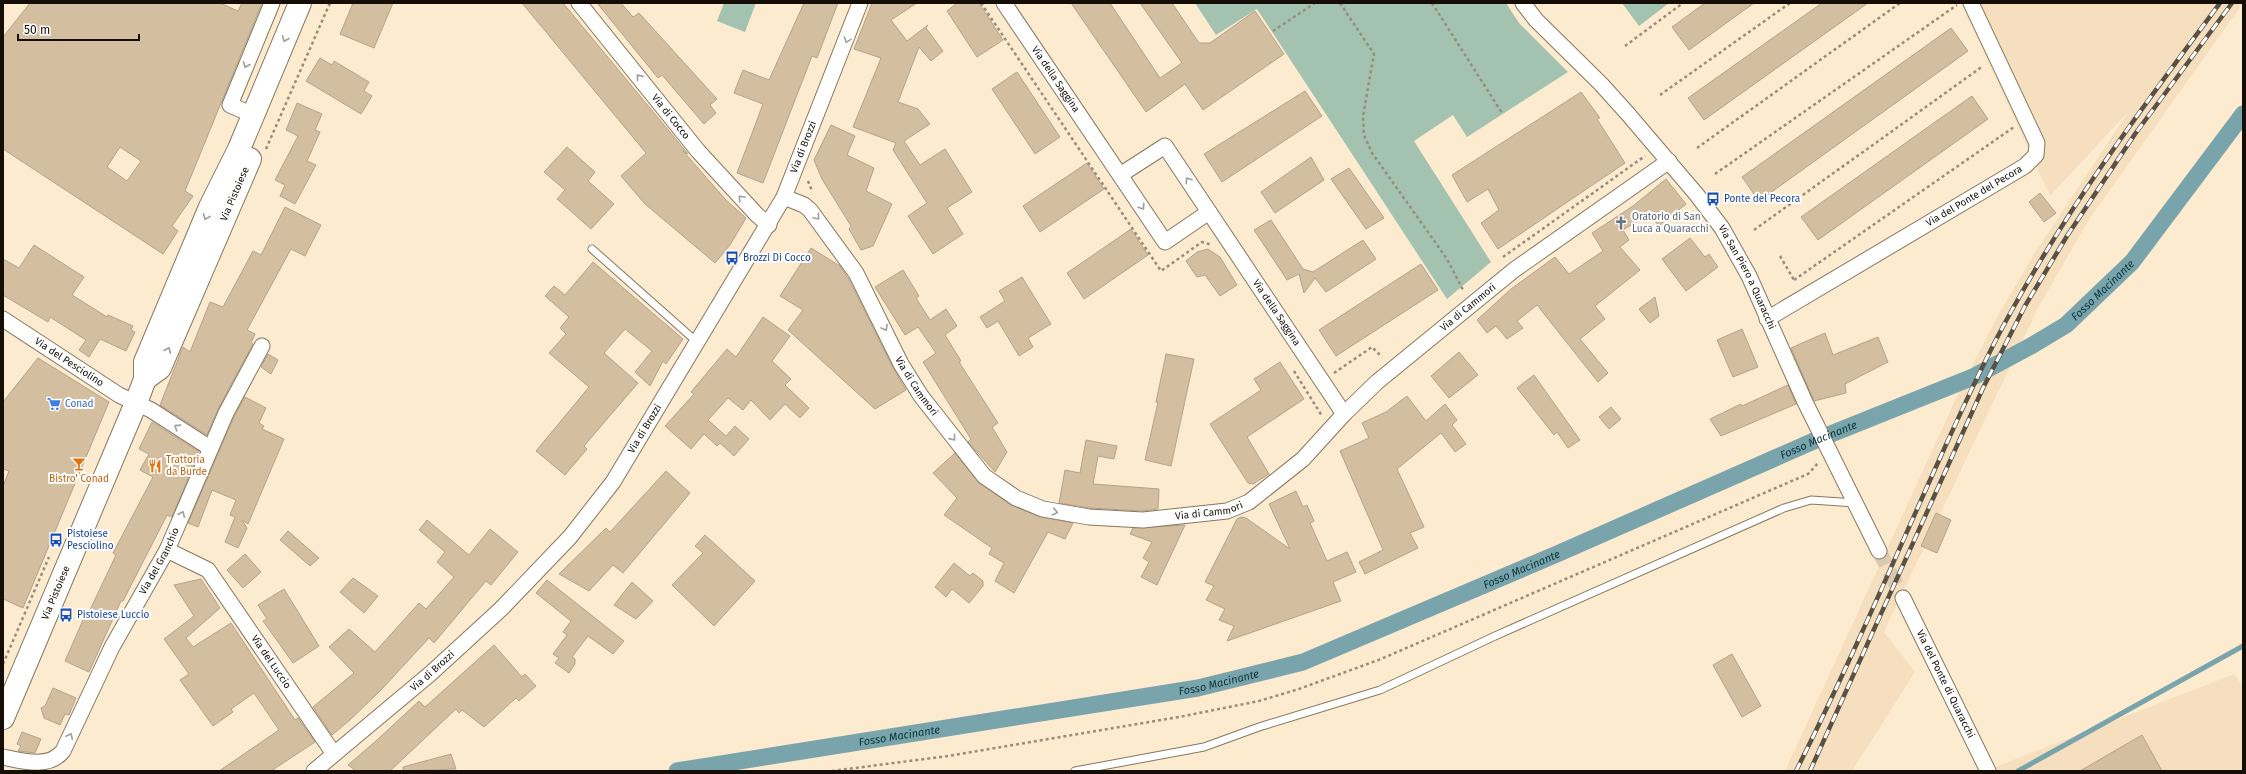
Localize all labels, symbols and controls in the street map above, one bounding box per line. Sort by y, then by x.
scale bar [18,16,139,42]
text: 50 m [24,23,50,37]
one-way arrow [281,35,289,42]
one-way arrow [843,36,851,43]
street label: Via della Saggina [1029,44,1082,115]
one-way arrow [243,61,251,68]
one-way arrow [636,75,643,82]
street label: Via di Cocco [649,92,692,142]
street label: Via di Brozzi [788,119,819,175]
street label: Via del Ponte del Pecora [1924,163,2025,229]
street label: Via Pistoiese [218,165,252,223]
one-way arrow [1185,177,1192,184]
bus stop icon: Ponte del Pecora [1705,191,1721,207]
place label: Ponte del Pecora [1724,193,1800,205]
one-way arrow [738,195,746,203]
one-way arrow [1137,203,1145,210]
place label: Oratorio di San Luca a Quaracchi [1632,211,1709,235]
one-way arrow [203,213,211,221]
one-way arrow [812,213,819,220]
church icon: Oratorio di San Luca a Quaracchi [1613,215,1629,231]
street label: Via San Piero a Quaracchi [1716,223,1778,331]
bus stop icon: Brozzi Di Cocco [724,250,740,266]
place label: Brozzi Di Cocco [743,252,811,264]
water label: Fosso Macinante [2068,257,2137,323]
street label: Via della Saggina [1250,277,1303,348]
street label: Via di Cammori [1438,281,1499,334]
one-way arrow [880,324,887,331]
street label: Via del Pesciolino [32,335,106,389]
one-way arrow [164,346,172,353]
street label: Via di Cammori [892,355,940,418]
supermarket icon: Conad [46,396,62,412]
place label: Conad [65,398,94,410]
street label: Via di Brozzi [626,402,664,456]
water label: Fosso Macinante [1778,418,1859,462]
one-way arrow [174,424,181,432]
one-way arrow [948,433,955,440]
place label: Trattoria da Burde [166,454,207,478]
bar icon: Bistro' Conad [71,456,87,472]
restaurant icon: Trattoria da Burde [147,458,163,474]
place label: Bistro' Conad [49,473,109,485]
street label: Via di Cammori [1175,499,1245,523]
one-way arrow [1052,507,1058,515]
one-way arrow [177,511,185,519]
street label: Via del Granchio [137,526,182,597]
place label: Pistoiese Pesciolino [67,528,114,552]
bus stop icon: Pistoiese Pesciolino [48,532,64,548]
water label: Fosso Macinante [1481,547,1562,591]
street label: Via Pistoiese [39,564,73,622]
bus stop icon: Pistoiese Luccio [58,607,74,623]
place label: Pistoiese Luccio [77,609,149,621]
street label: Via del Ponte di Quaracchi [1914,628,1977,740]
street label: Via del Luccio [248,633,294,691]
street label: Via di Brozzi [408,648,457,694]
water label: Fosso Macinante [1178,667,1260,698]
water label: Fosso Macinante [858,723,941,748]
one-way arrow [65,733,73,740]

